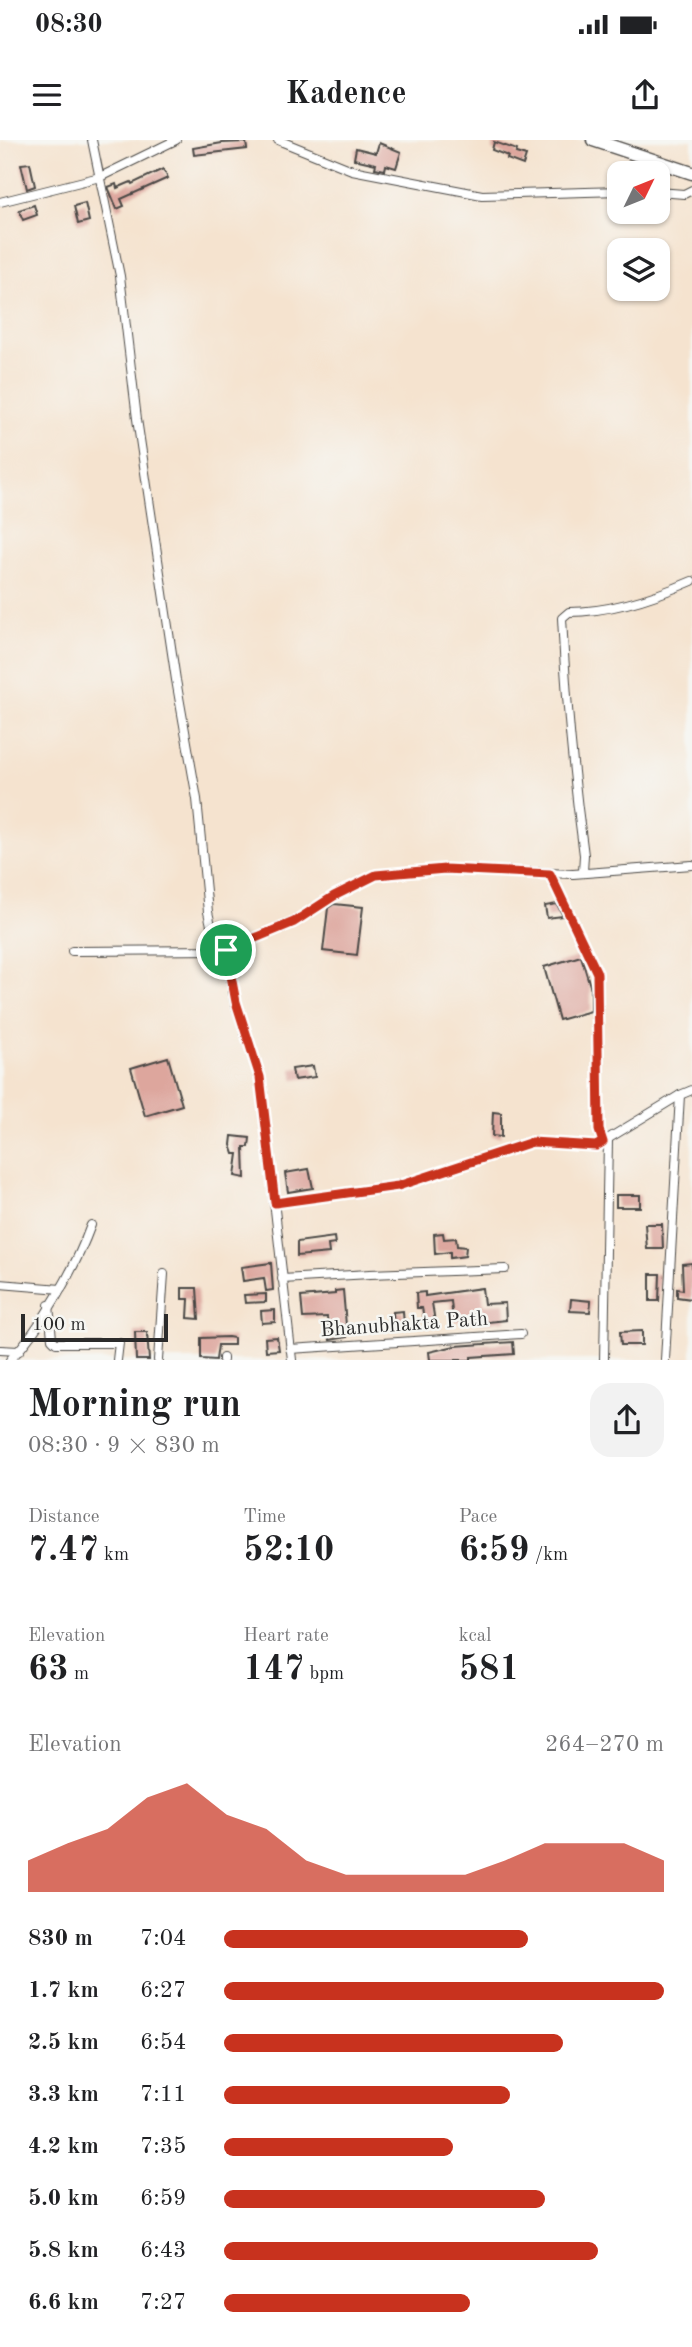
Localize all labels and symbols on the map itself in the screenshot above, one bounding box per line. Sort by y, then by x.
north arrow [607,161,670,224]
pin [196,920,256,980]
street label: Bhanubhakta Path [319,1309,489,1341]
scale bar [21,1311,168,1343]

